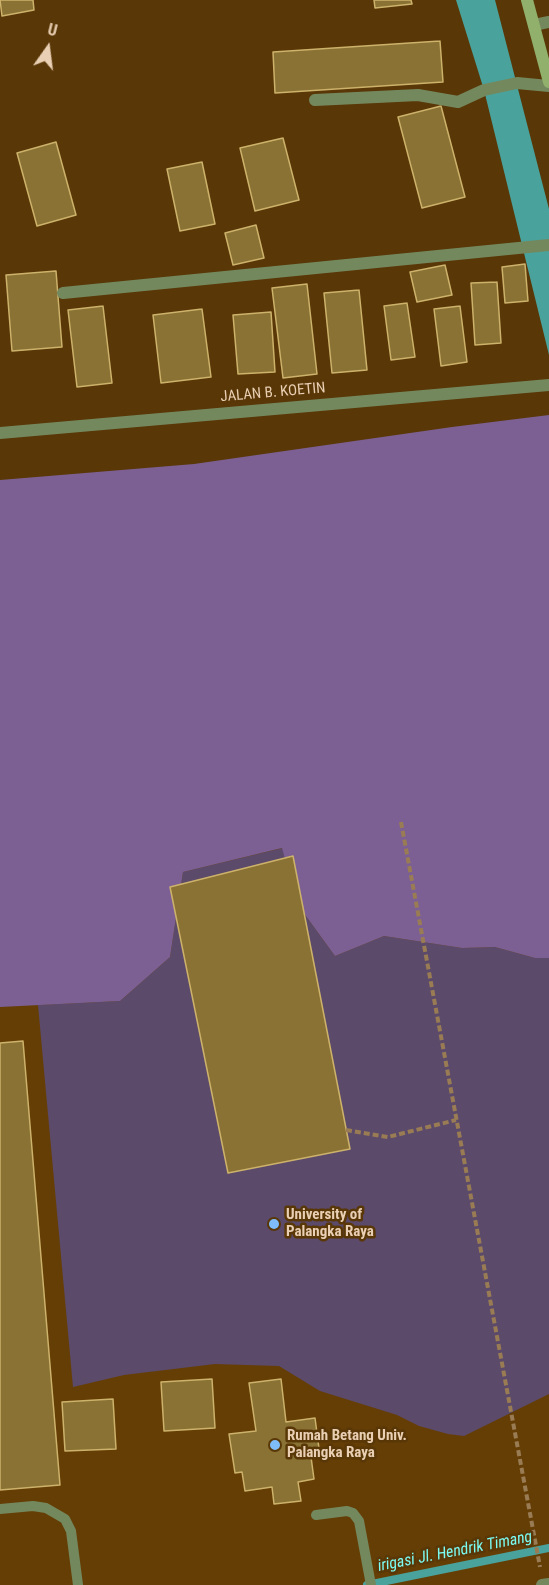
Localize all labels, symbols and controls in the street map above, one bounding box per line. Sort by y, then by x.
north arrow [18,18,78,78]
text: U [46,20,59,40]
street label: JALAN B. KOETIN [220,379,326,407]
place label: University of Palangka Raya [286,1206,374,1241]
marker: University of Palangka Raya [267,1217,281,1231]
place label: Rumah Betang Univ. Palangka Raya [287,1427,407,1462]
marker: Rumah Betang Univ. Palangka Raya [268,1438,282,1452]
water label: irigasi Jl. Hendrik Timang [376,1528,534,1576]

